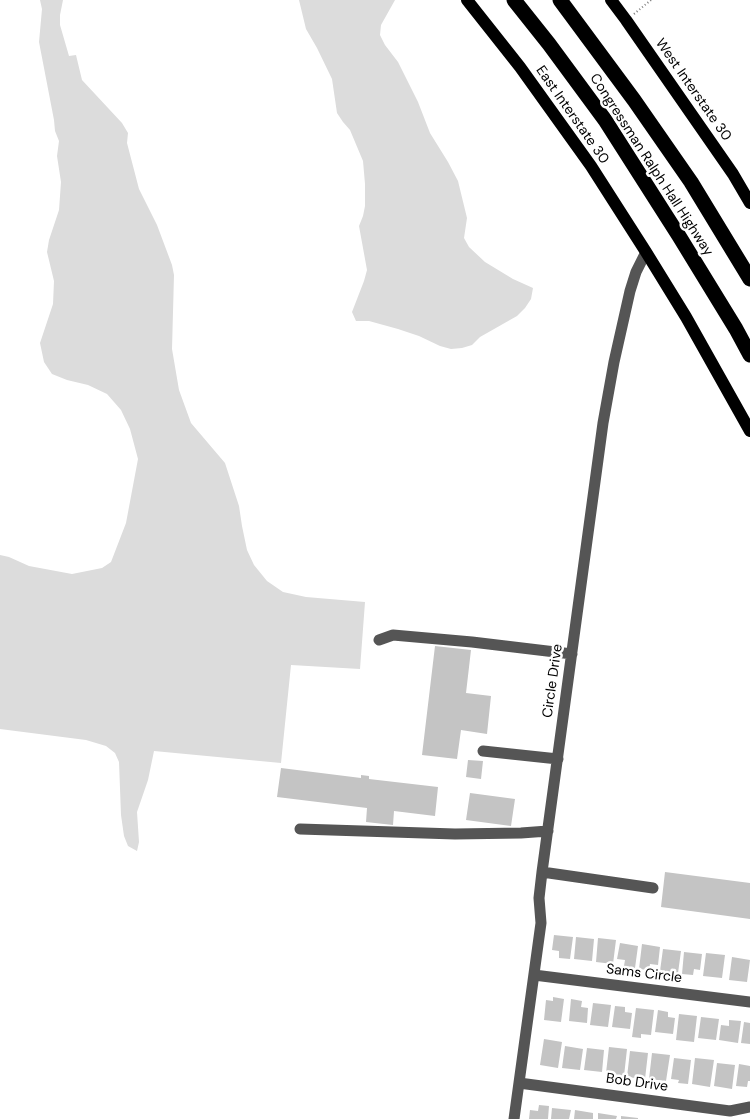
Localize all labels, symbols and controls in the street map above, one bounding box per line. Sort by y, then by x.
street label: West Interstate 30 [651,36,735,144]
street label: East Interstate 30 [532,63,612,167]
street label: Congressman Ralph Hall Highway [586,71,716,259]
street label: Circle Drive [540,643,566,719]
street label: Sams Circle [605,961,683,987]
street label: Bob Drive [605,1070,669,1096]

